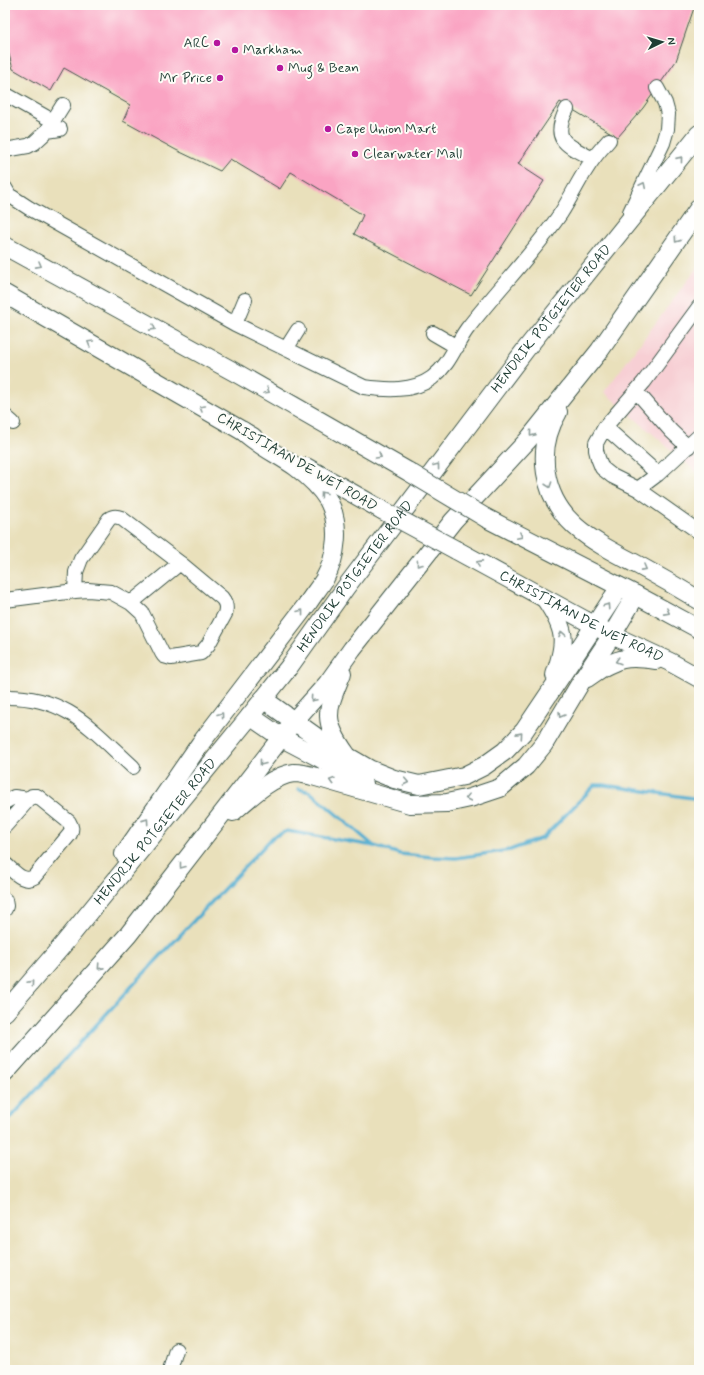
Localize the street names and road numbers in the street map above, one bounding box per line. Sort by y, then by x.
street label: HENDRIK POTGIETER ROAD [487,241,616,396]
street label: CHRISTIAAN DE WET ROAD [213,409,381,515]
street label: HENDRIK POTGIETER ROAD [293,497,417,656]
street label: CHRISTIAAN DE WET ROAD [496,566,666,667]
street label: HENDRIK POTGIETER ROAD [90,755,221,909]

